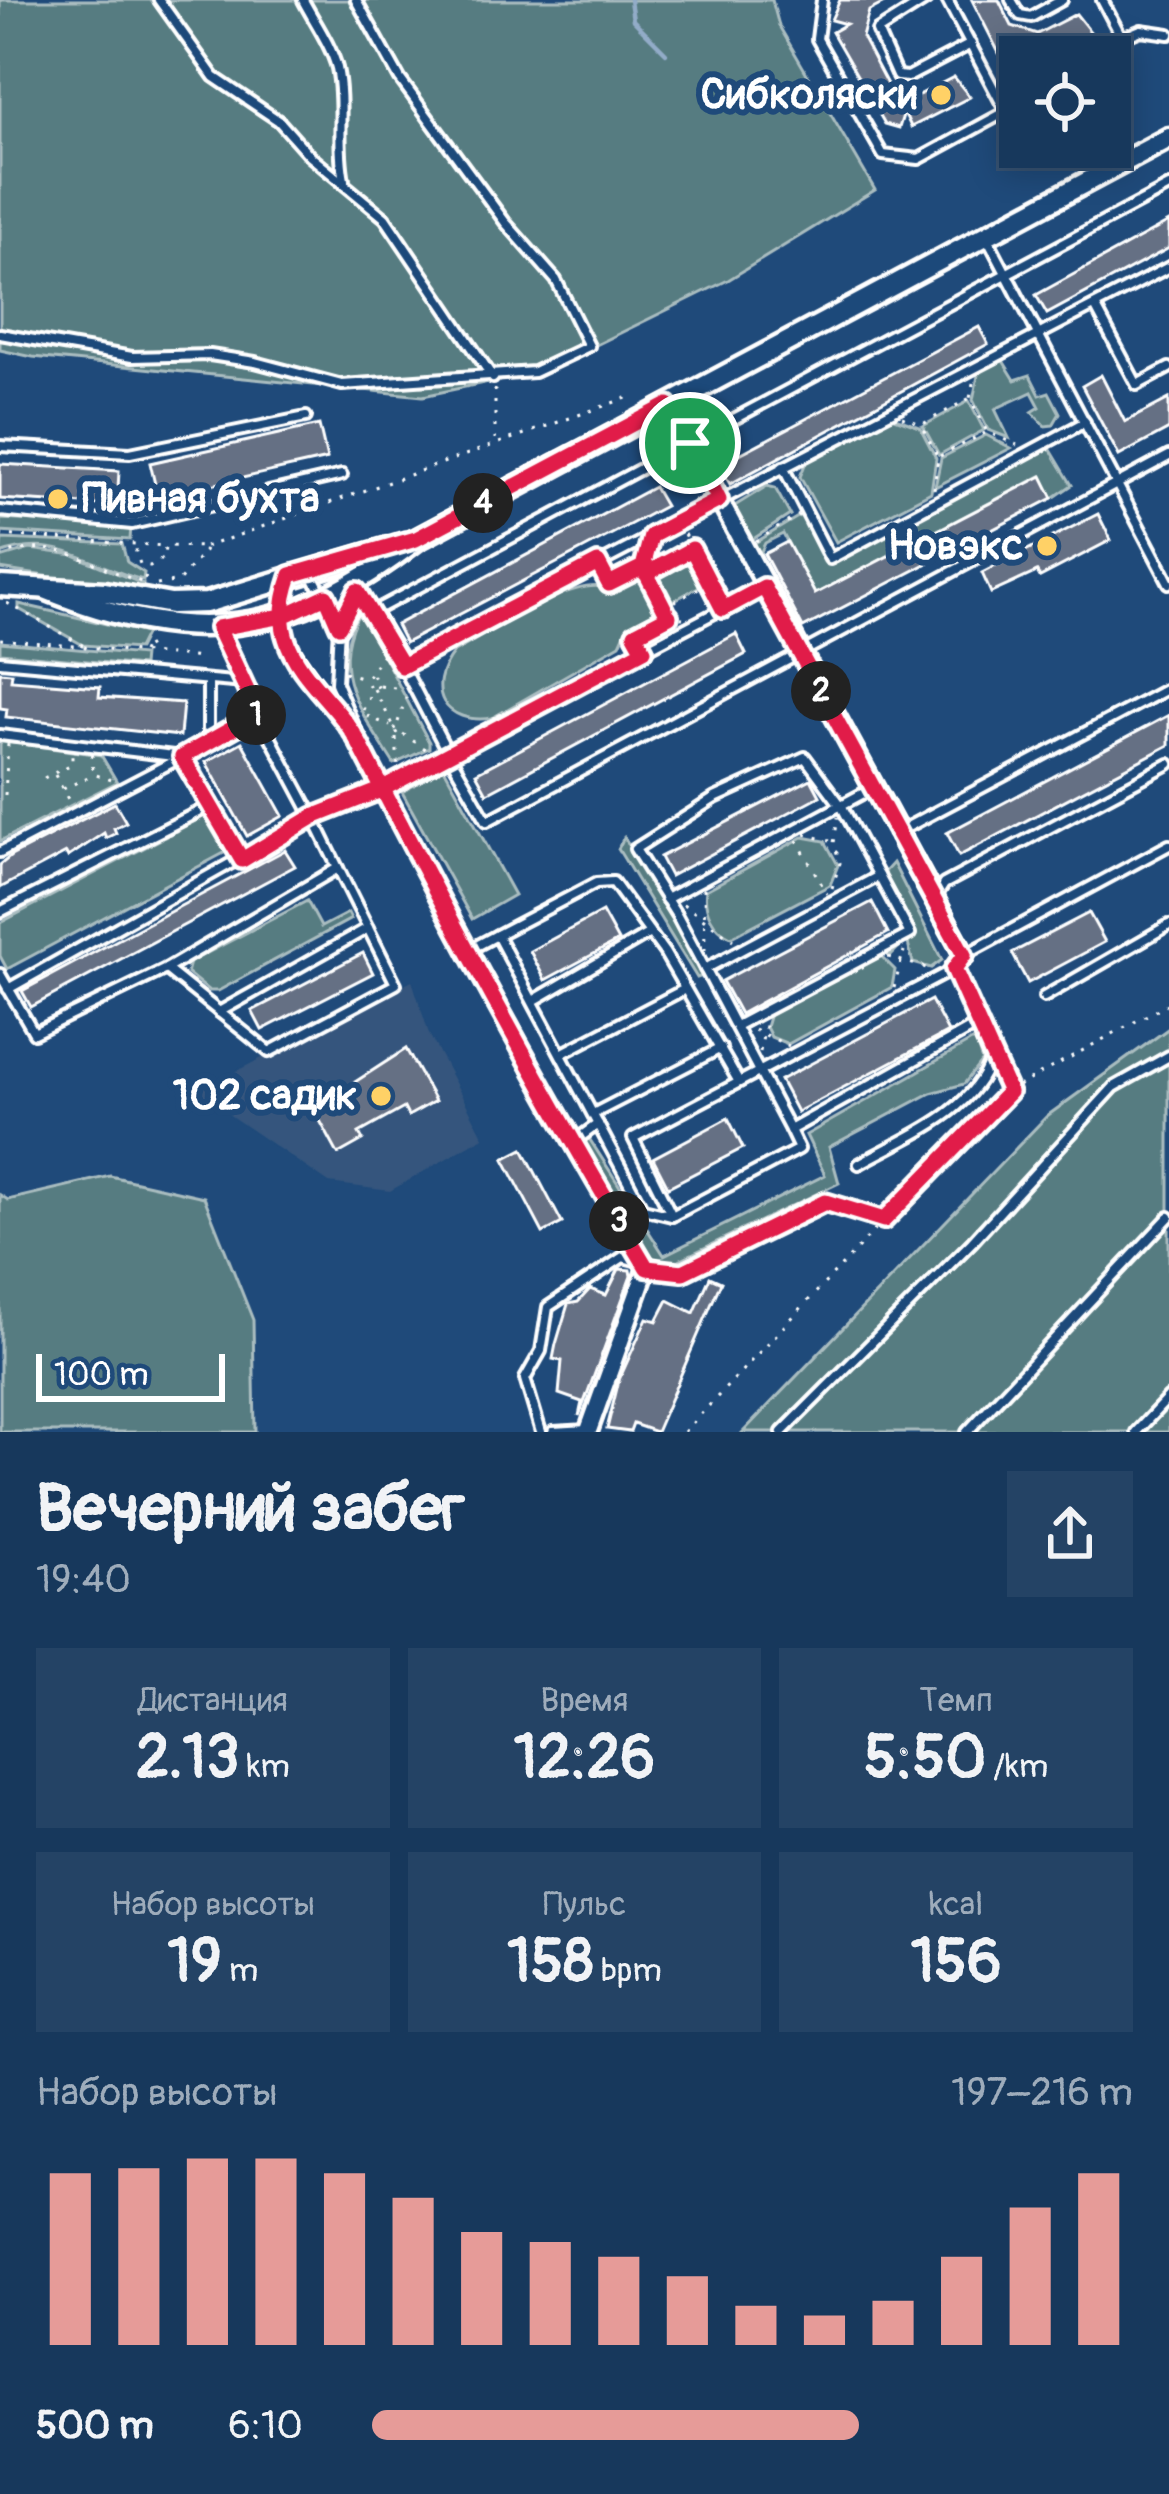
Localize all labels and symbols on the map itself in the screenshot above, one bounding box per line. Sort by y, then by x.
place label: Сибколяски [701,69,917,121]
marker: Сибколяски [928,82,954,108]
pin [639,392,741,494]
place label: Пивная бухта [82,473,320,525]
pin: 4 [453,473,513,533]
marker: Пивная бухта [45,486,71,512]
place label: Новэкс [888,520,1023,572]
marker: Новэкс [1034,533,1060,559]
pin: 2 [791,661,851,721]
pin: 1 [226,685,286,745]
place label: 102 садик [173,1070,357,1122]
marker: 102 садик [368,1083,394,1109]
pin: 3 [589,1191,649,1251]
scale bar [36,1348,225,1401]

